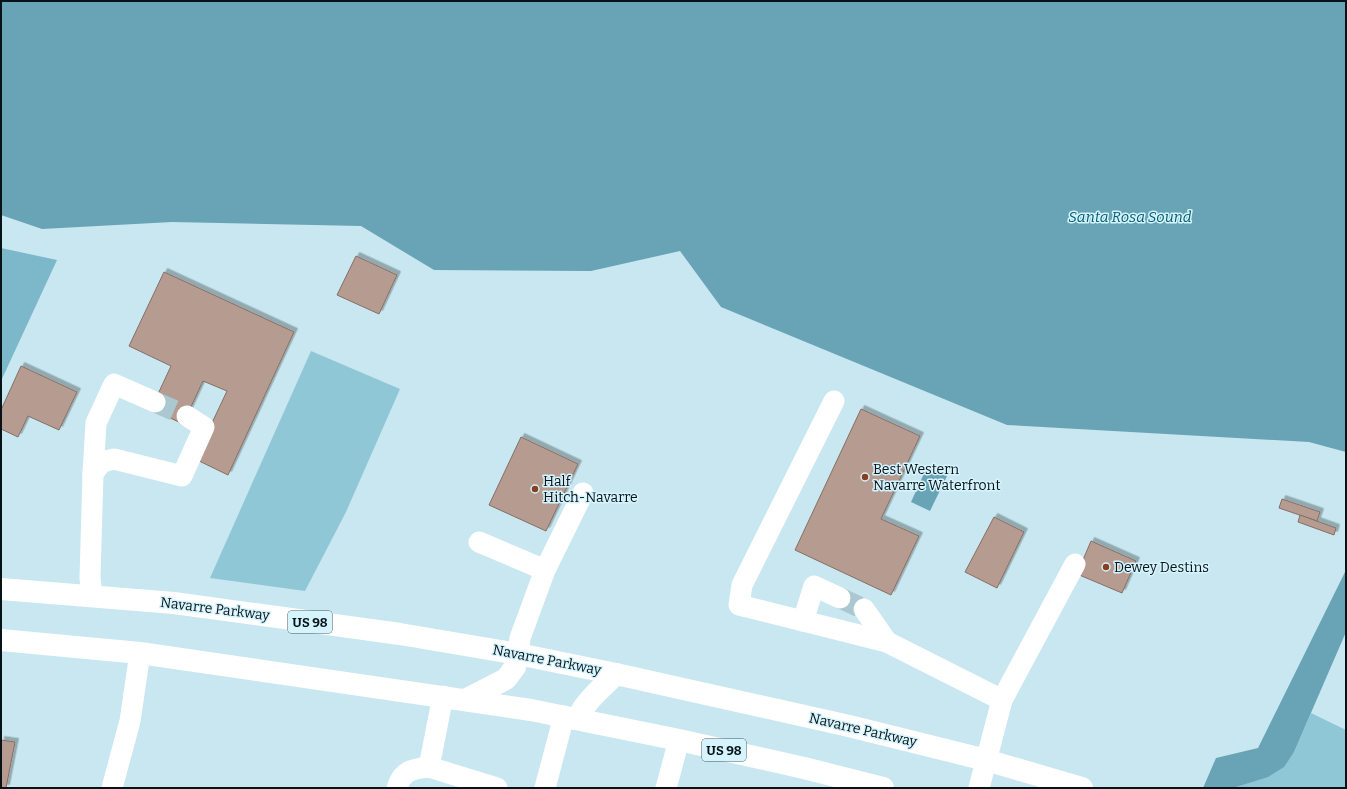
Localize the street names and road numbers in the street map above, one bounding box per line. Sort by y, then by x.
street label: Navarre Parkway [159,594,271,624]
road number: US 98 [288,611,332,633]
street label: Navarre Parkway [491,641,603,679]
street label: Navarre Parkway [807,709,919,751]
road number: US 98 [702,739,746,761]

